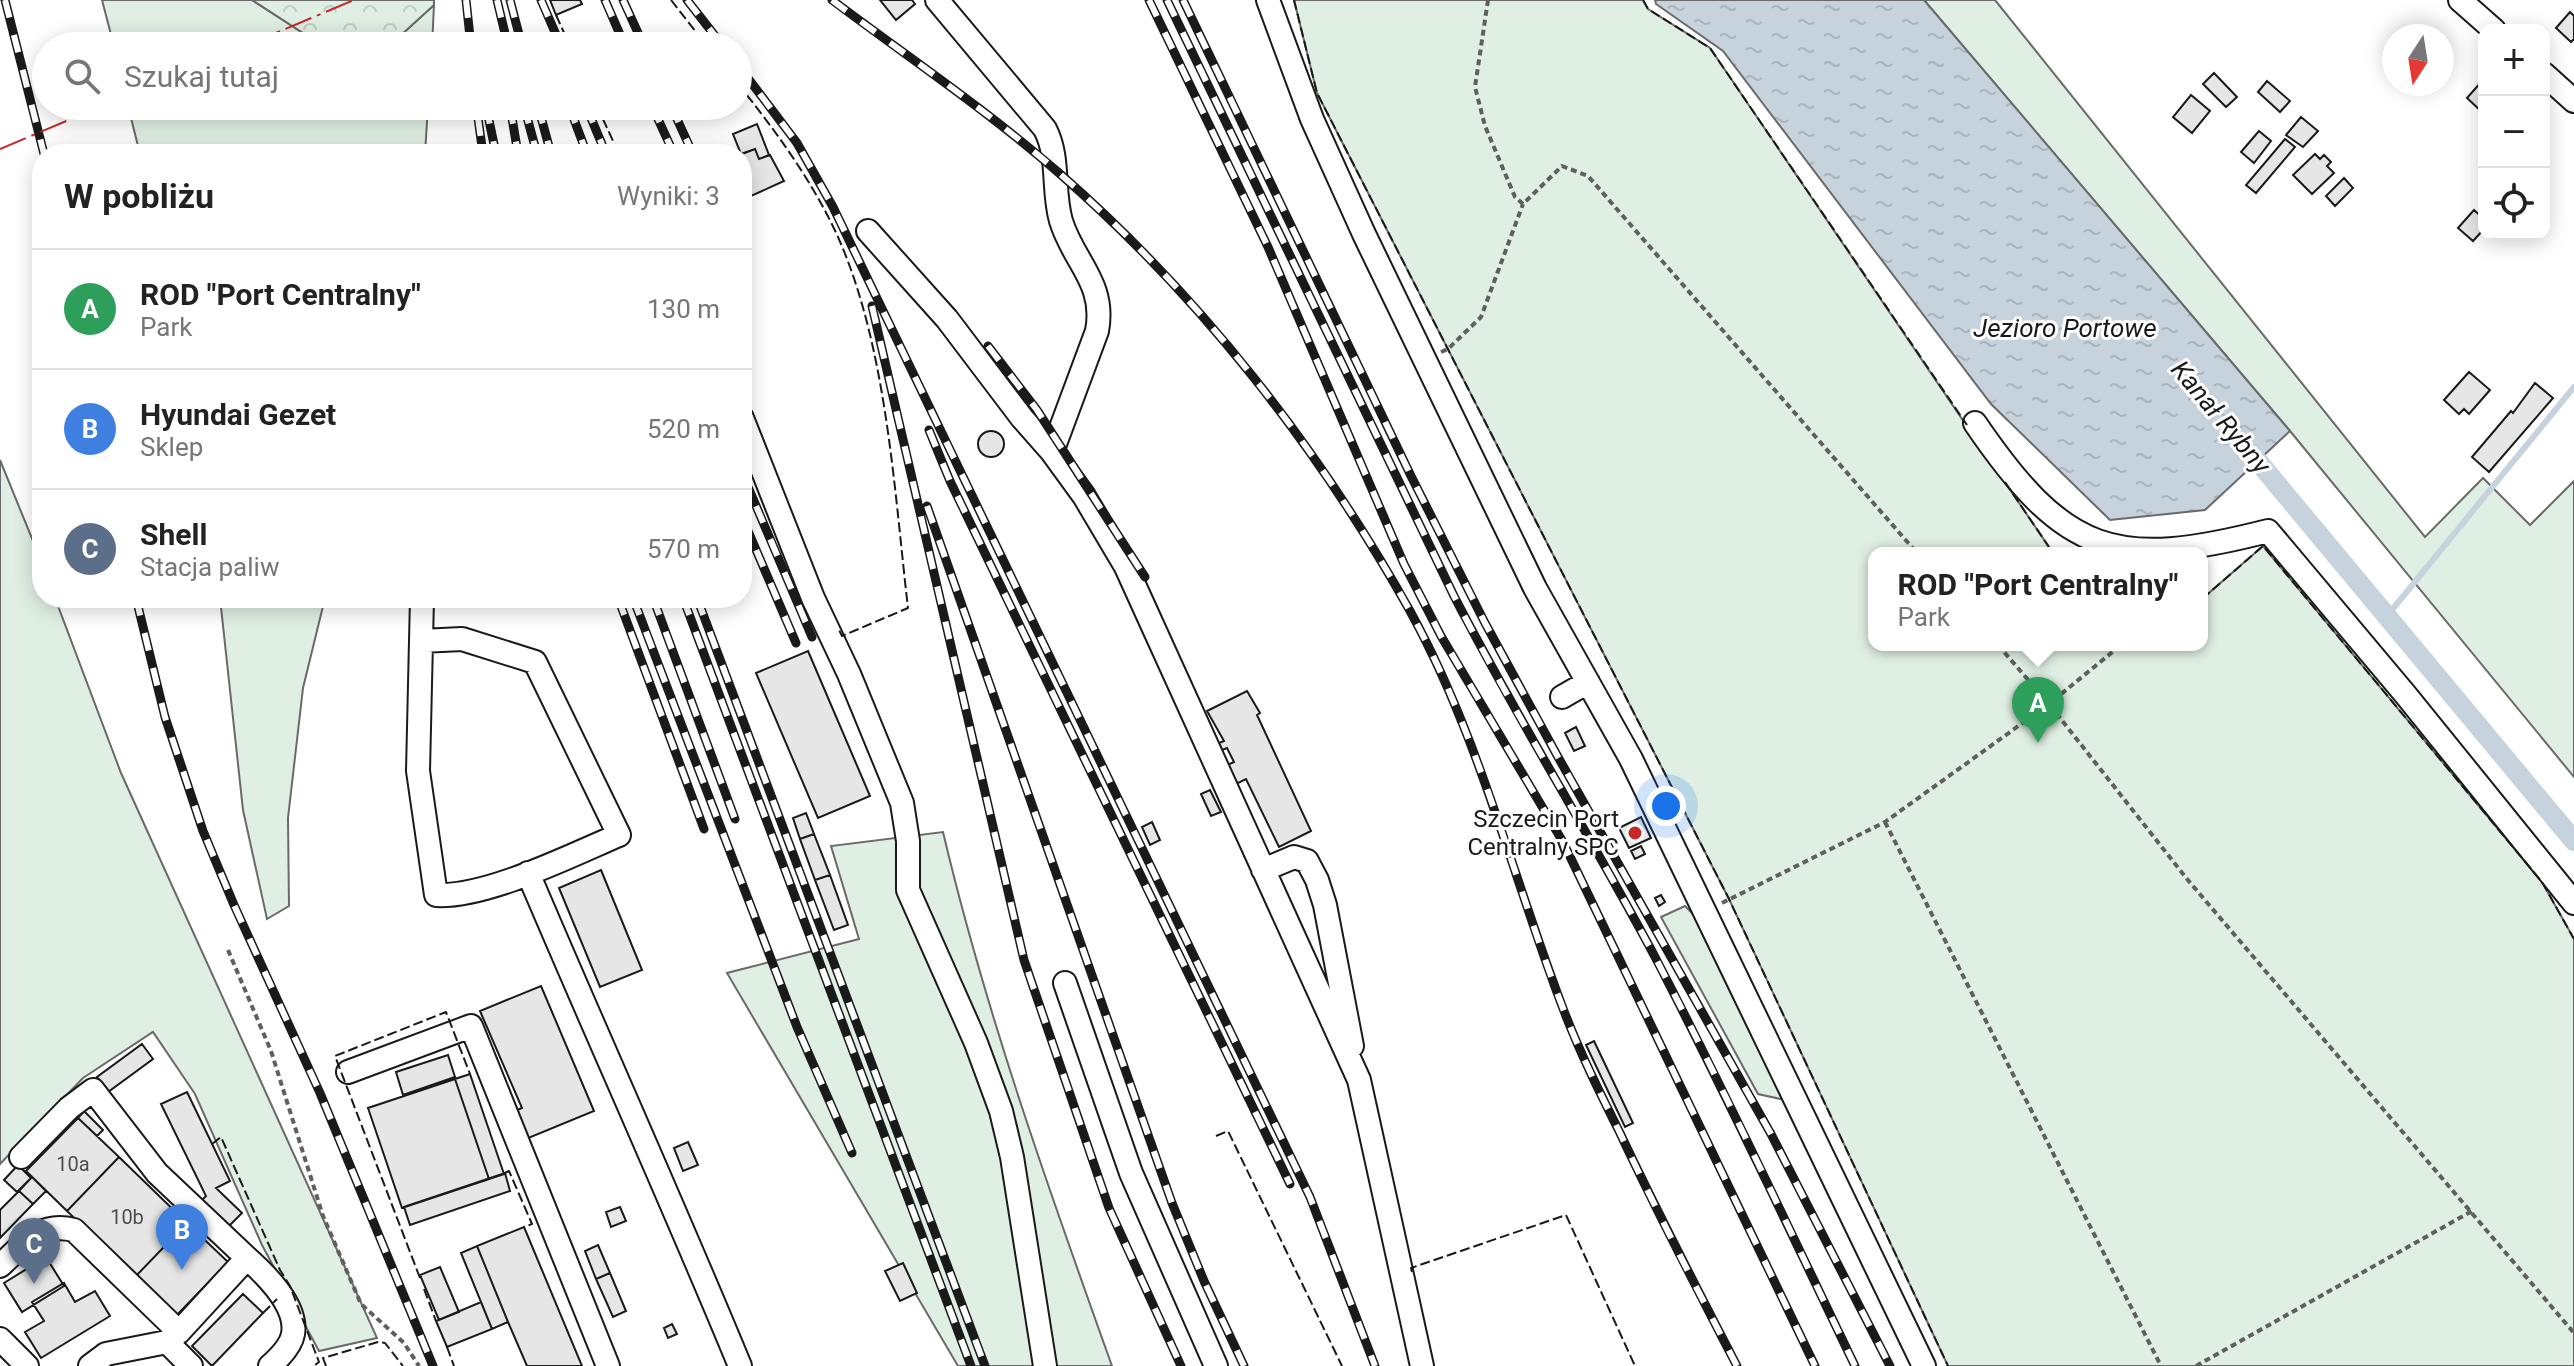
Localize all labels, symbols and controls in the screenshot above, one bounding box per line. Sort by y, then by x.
north arrow [2382,24,2454,96]
map controls [2478,24,2550,240]
button: + [2478,24,2550,96]
search box [32,32,752,120]
icon: search [60,54,104,98]
text: Szukaj tutaj [124,59,279,94]
button: − [2478,96,2550,168]
button: locate [2478,168,2550,240]
text: W pobliżu [64,176,214,216]
text: Wyniki: 3 [617,181,720,211]
text: ROD "Port Centralny" [140,277,421,312]
text: A [81,294,99,324]
text: 130 m [647,294,720,324]
text: Park [140,312,192,342]
water label: Jezioro Portowe [1973,313,2157,343]
water label: Kanał Rybny [2165,355,2277,480]
text: Hyundai Gezet [140,397,336,432]
text: B [82,414,98,444]
text: 520 m [647,414,720,444]
text: Sklep [140,432,203,462]
text: Shell [140,517,207,552]
text: C [81,534,99,564]
text: 570 m [647,534,720,564]
popup [1868,547,2208,651]
text: Stacja paliw [140,552,279,582]
text: ROD "Port Centralny" [1898,567,2178,602]
text: Park [1898,602,1950,632]
pin: A [2012,677,2064,743]
your location [1646,786,1686,826]
place label: Szczecin Port Centralny SPC [1467,805,1619,861]
marker: Szczecin Port Centralny SPC [1626,824,1644,842]
house number: 10a [56,1152,90,1176]
pin: B [156,1204,208,1270]
house number: 10b [110,1205,144,1229]
pin: C [8,1218,60,1284]

